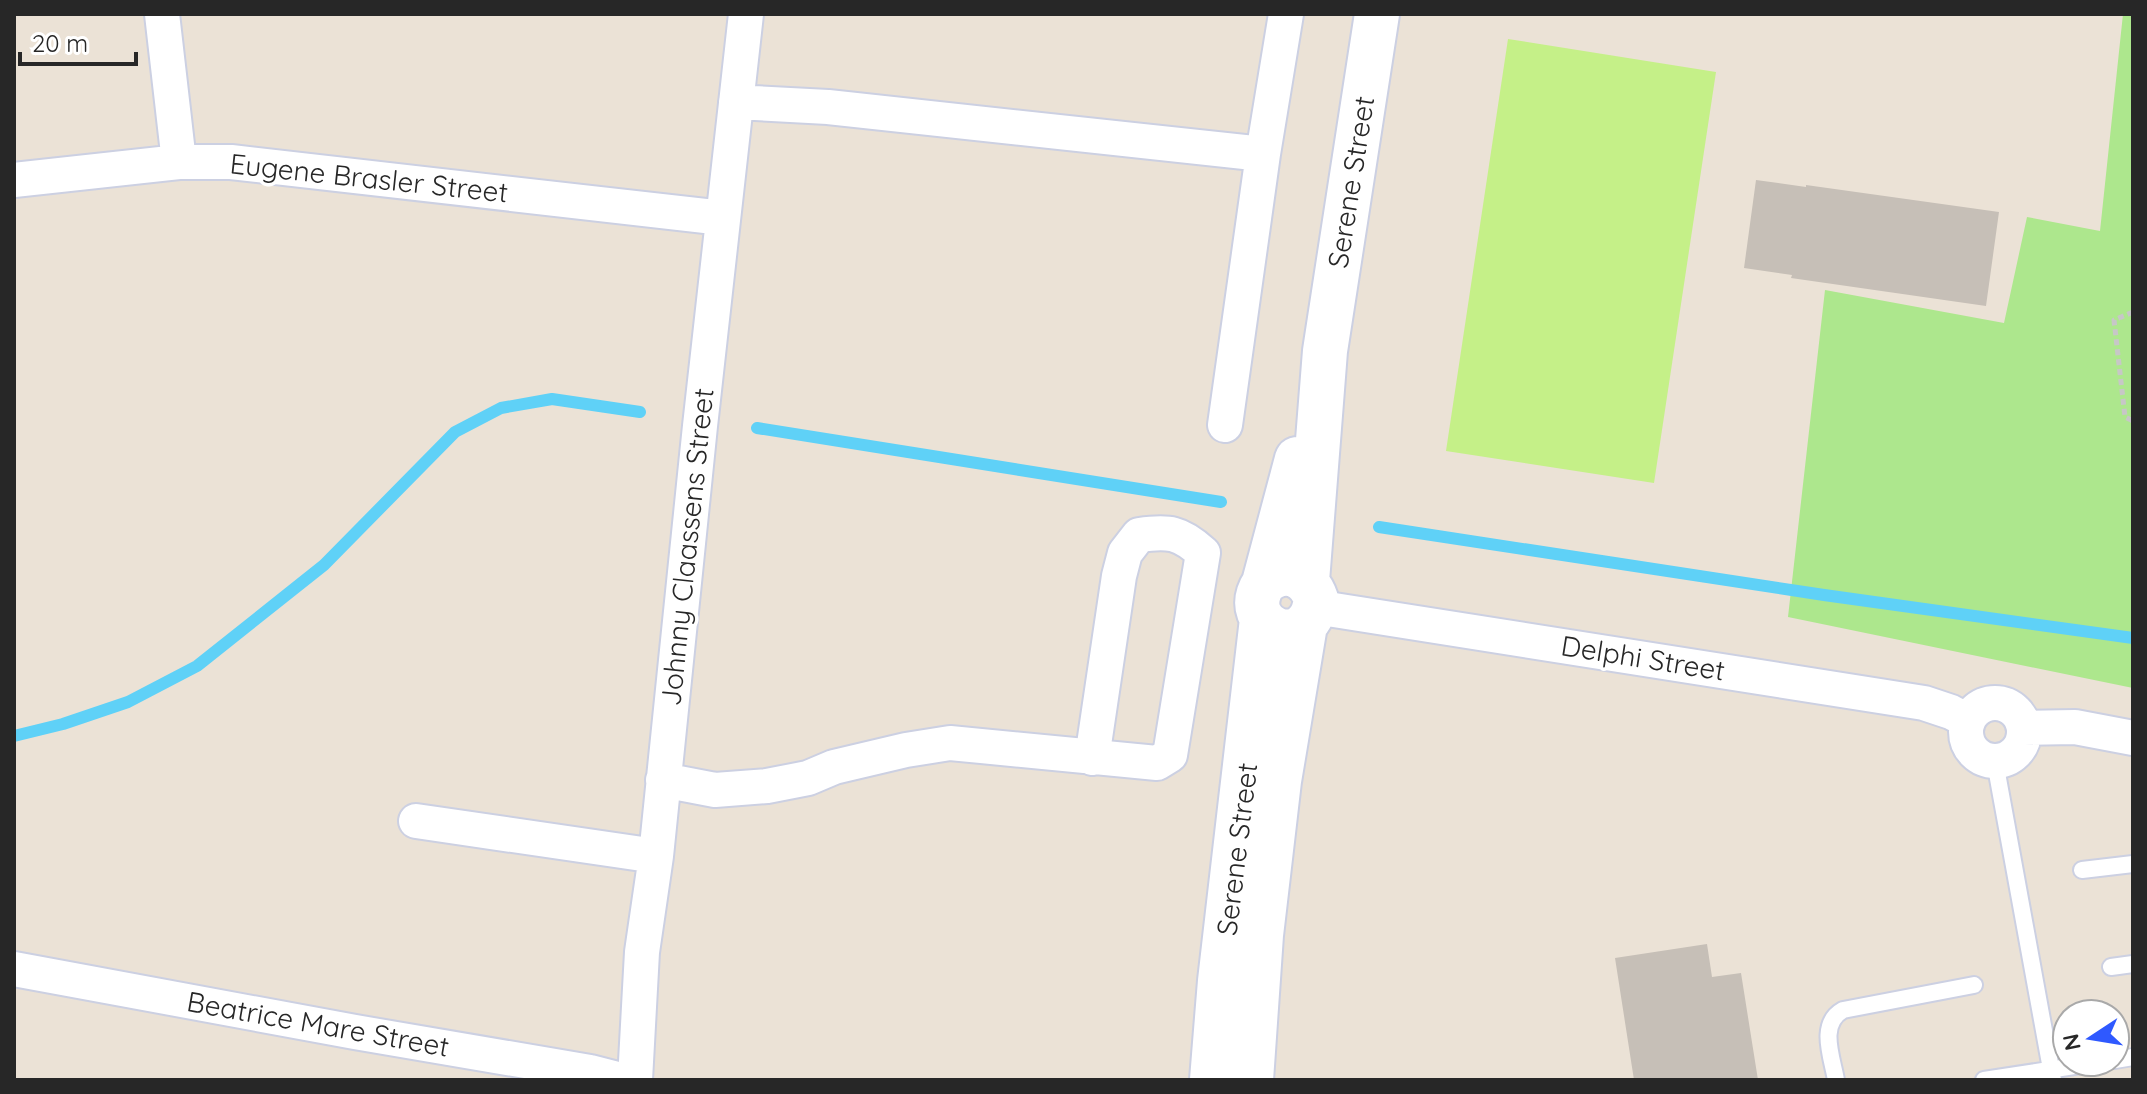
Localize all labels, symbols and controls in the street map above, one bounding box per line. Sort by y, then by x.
scale bar [20,16,136,66]
text: 20 m [32,28,88,58]
street label: Serene Street [1320,93,1381,270]
street label: Eugene Brasler Street [228,145,510,210]
street label: Johnny Claassens Street [652,386,721,707]
street label: Delphi Street [1559,627,1728,688]
street label: Serene Street [1209,761,1264,937]
street label: Beatrice Mare Street [184,983,452,1064]
north arrow [2051,998,2131,1078]
text: N [2056,1031,2087,1053]

